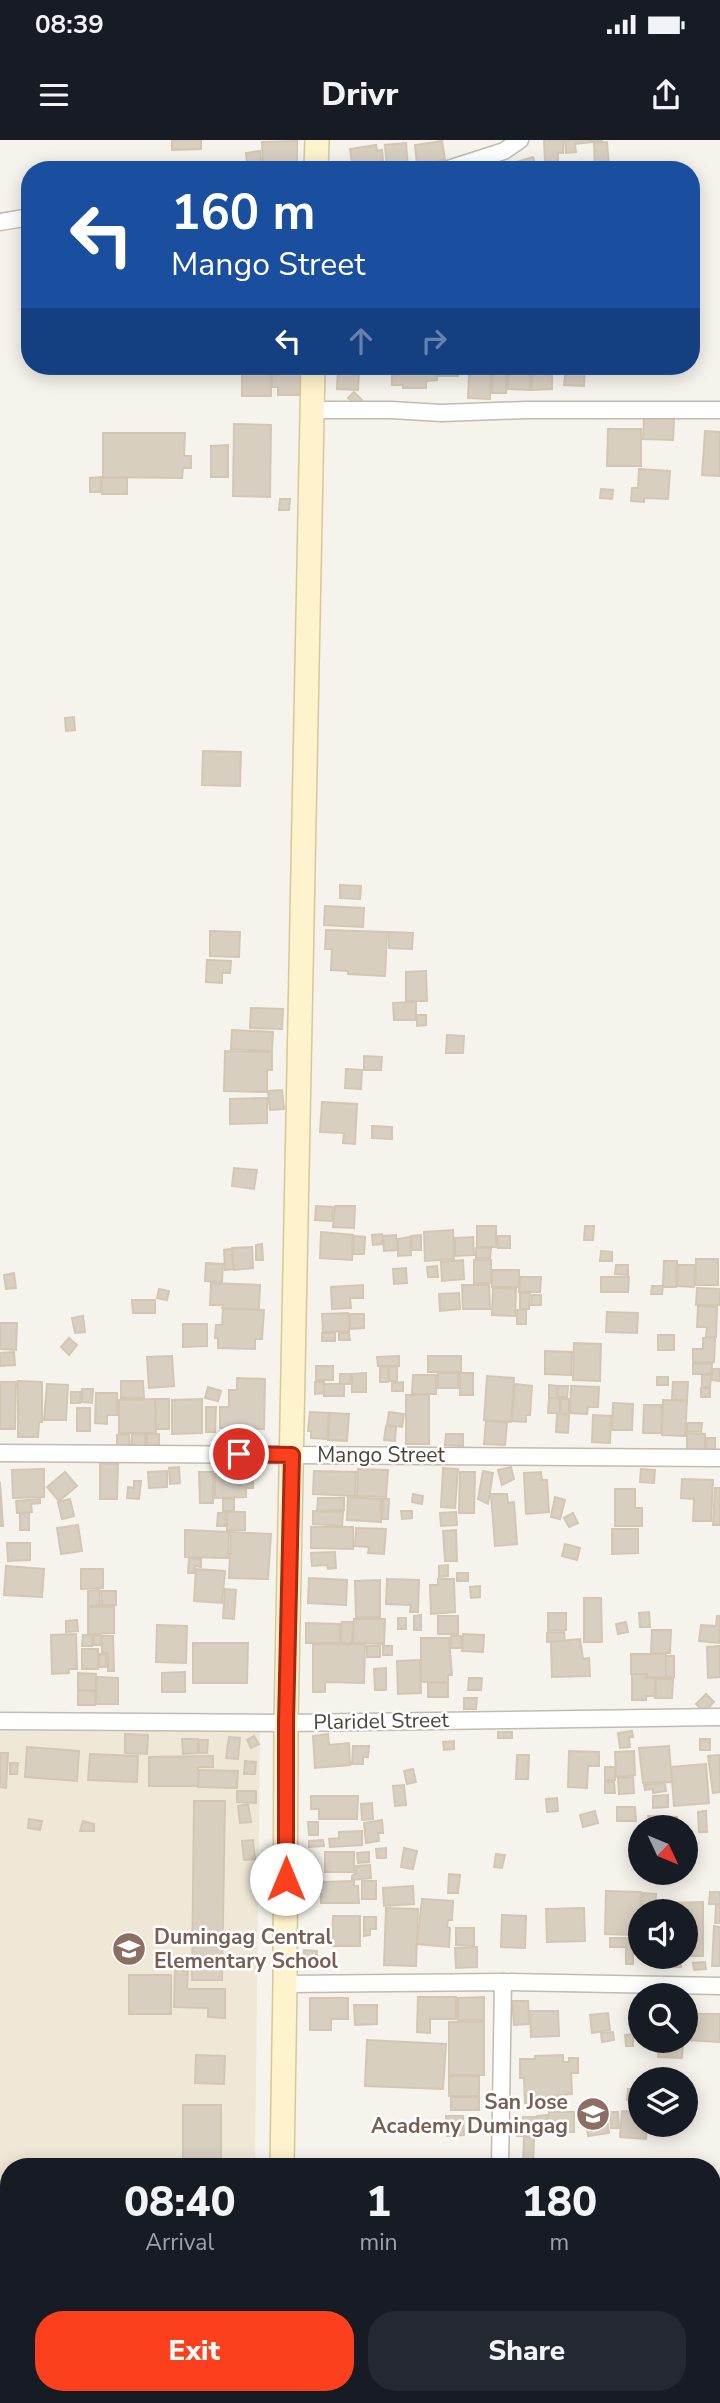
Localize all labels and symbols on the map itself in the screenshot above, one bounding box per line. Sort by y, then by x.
pin [209,1424,269,1484]
street label: Mango Street [317,1441,445,1469]
street label: Plaridel Street [313,1706,450,1736]
north arrow [628,1815,698,1885]
position arrow [249,1842,323,1916]
place label: Dumingag Central Elementary School [154,1923,338,1975]
school or university icon: Dumingag Central Elementary School [110,1930,148,1968]
place label: San Jose Academy Dumingag [371,2088,568,2140]
school or university icon: San Jose Academy Dumingag [574,2095,612,2133]

